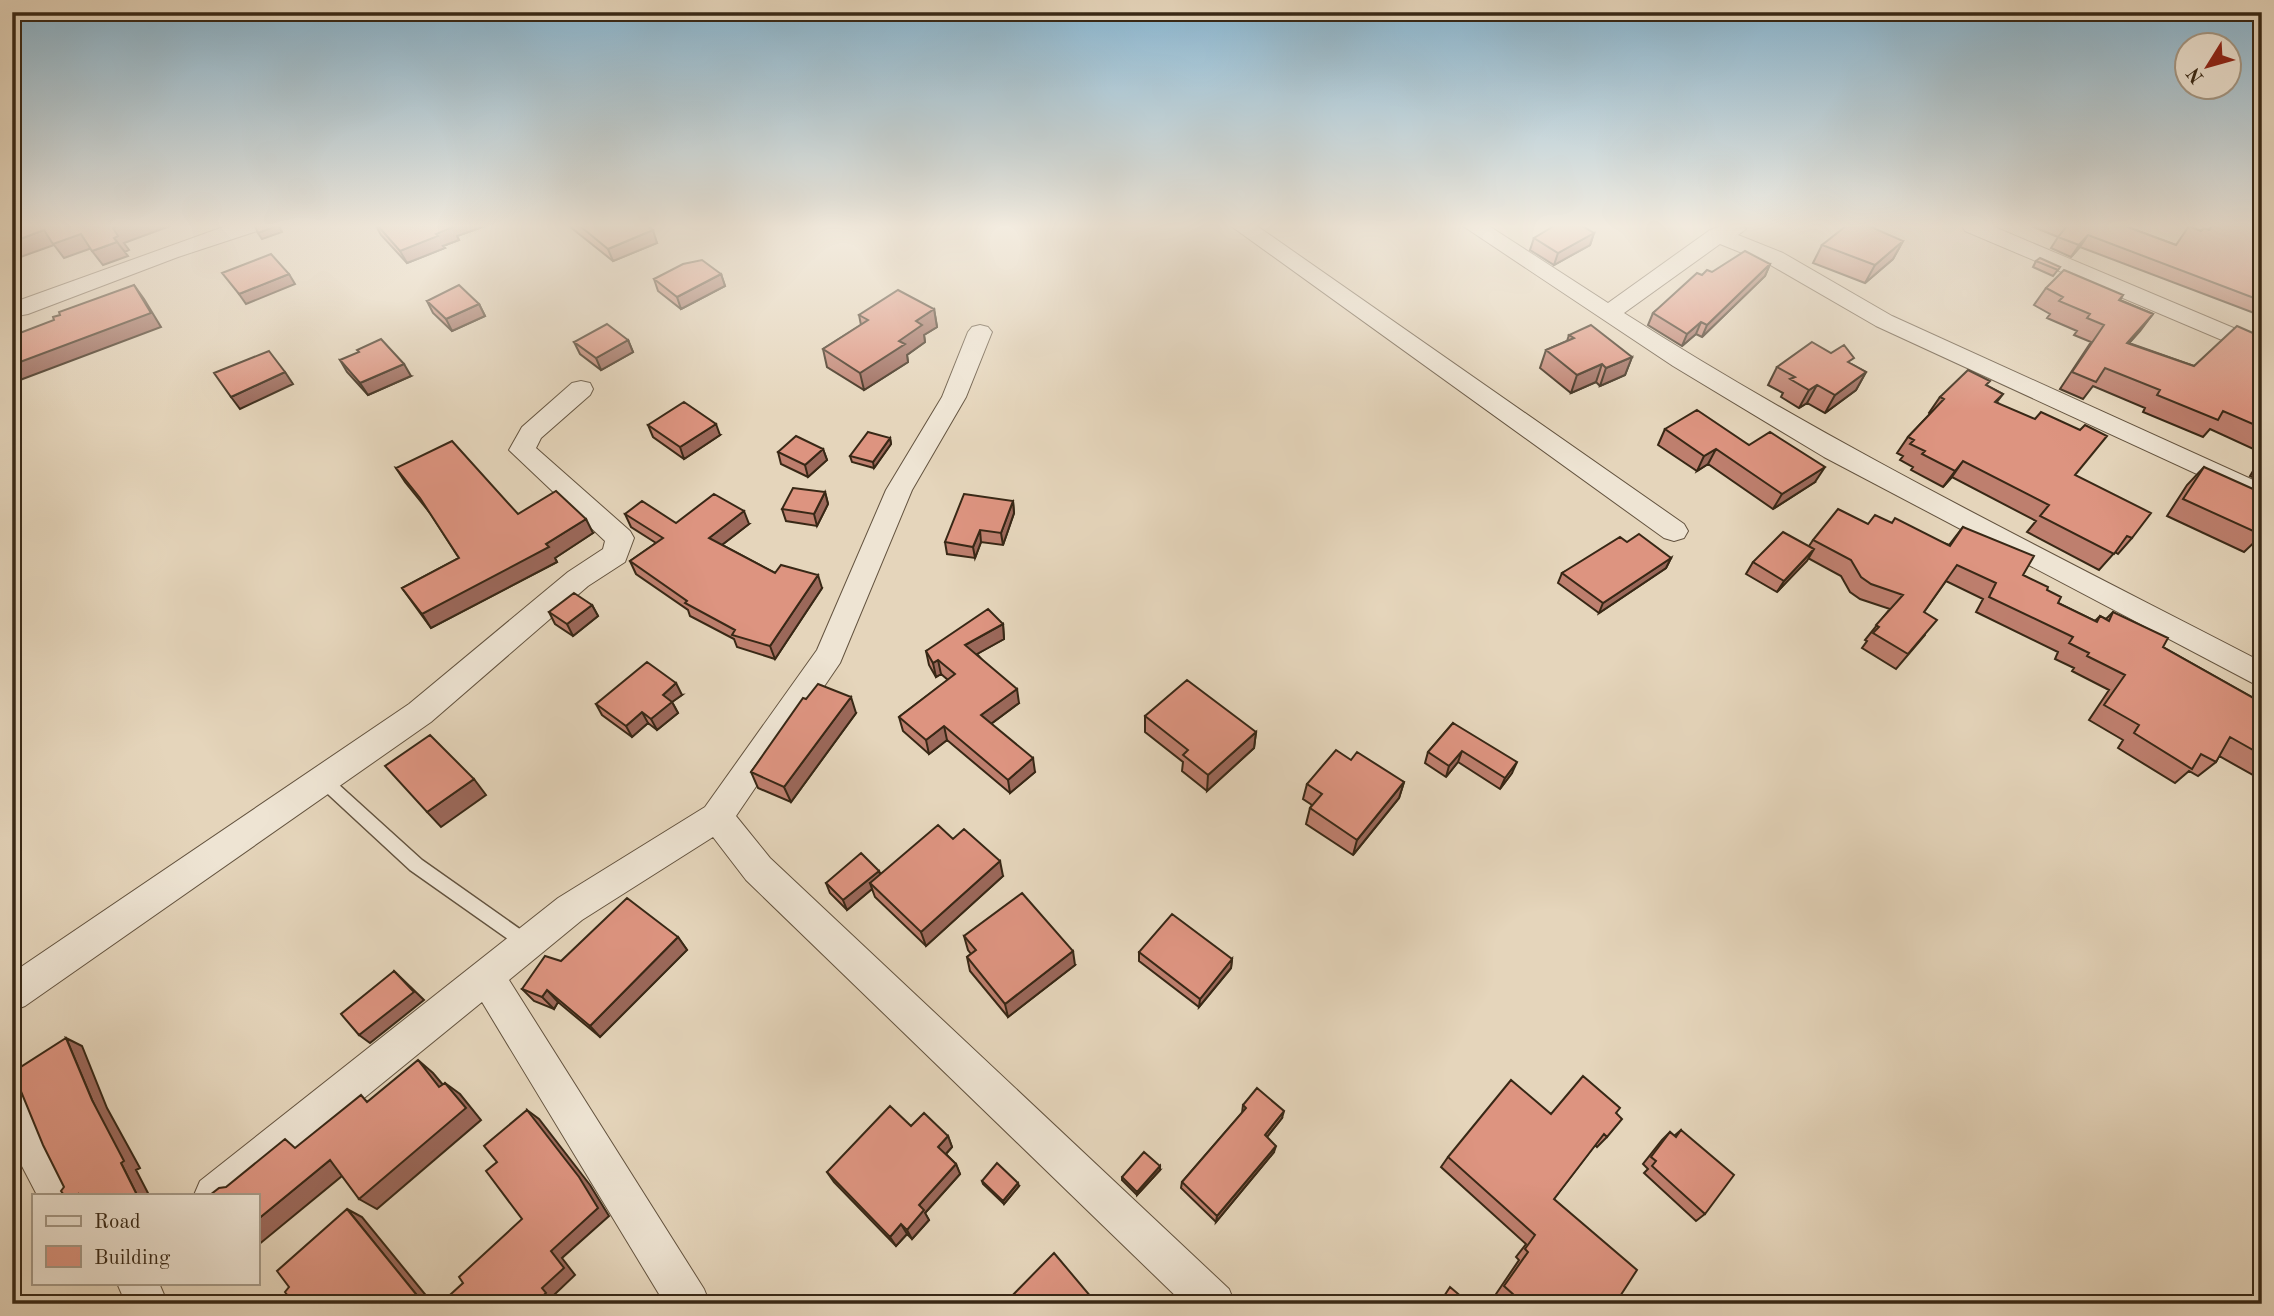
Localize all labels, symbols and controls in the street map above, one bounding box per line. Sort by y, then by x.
north arrow [2172,32,2242,102]
text: N [2184,63,2208,86]
legend [32,1194,259,1284]
text: Road [94,1212,141,1233]
text: Building [94,1248,171,1269]

